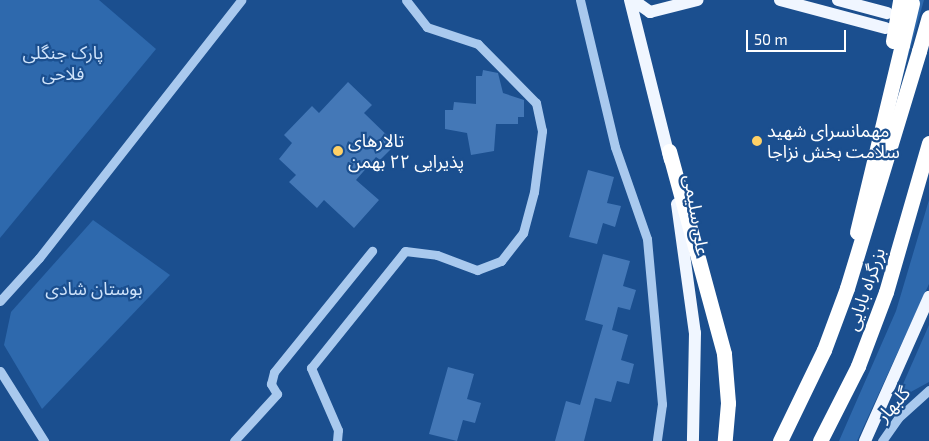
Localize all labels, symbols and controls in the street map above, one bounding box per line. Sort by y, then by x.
scale bar [749,20,849,52]
text: 50 m [754,30,788,48]
park label: پارک جنگلی فلاحی [23,42,103,84]
place label: مهمانسرای شهید سلامت بخش نزاجا [767,120,900,162]
place label: تالارهای پذیرایی ۲۲ بهمن [348,130,464,172]
marker: مهمانسرای شهید سلامت بخش نزاجا [751,135,763,147]
marker: تالارهای پذیرایی ۲۲ بهمن [332,145,344,157]
street label: علی سلیمی [680,173,714,257]
street label: بزرگراه بابایی [841,245,889,333]
park label: بوستان شادی [45,277,143,299]
street label: گلبهار [872,382,914,426]

